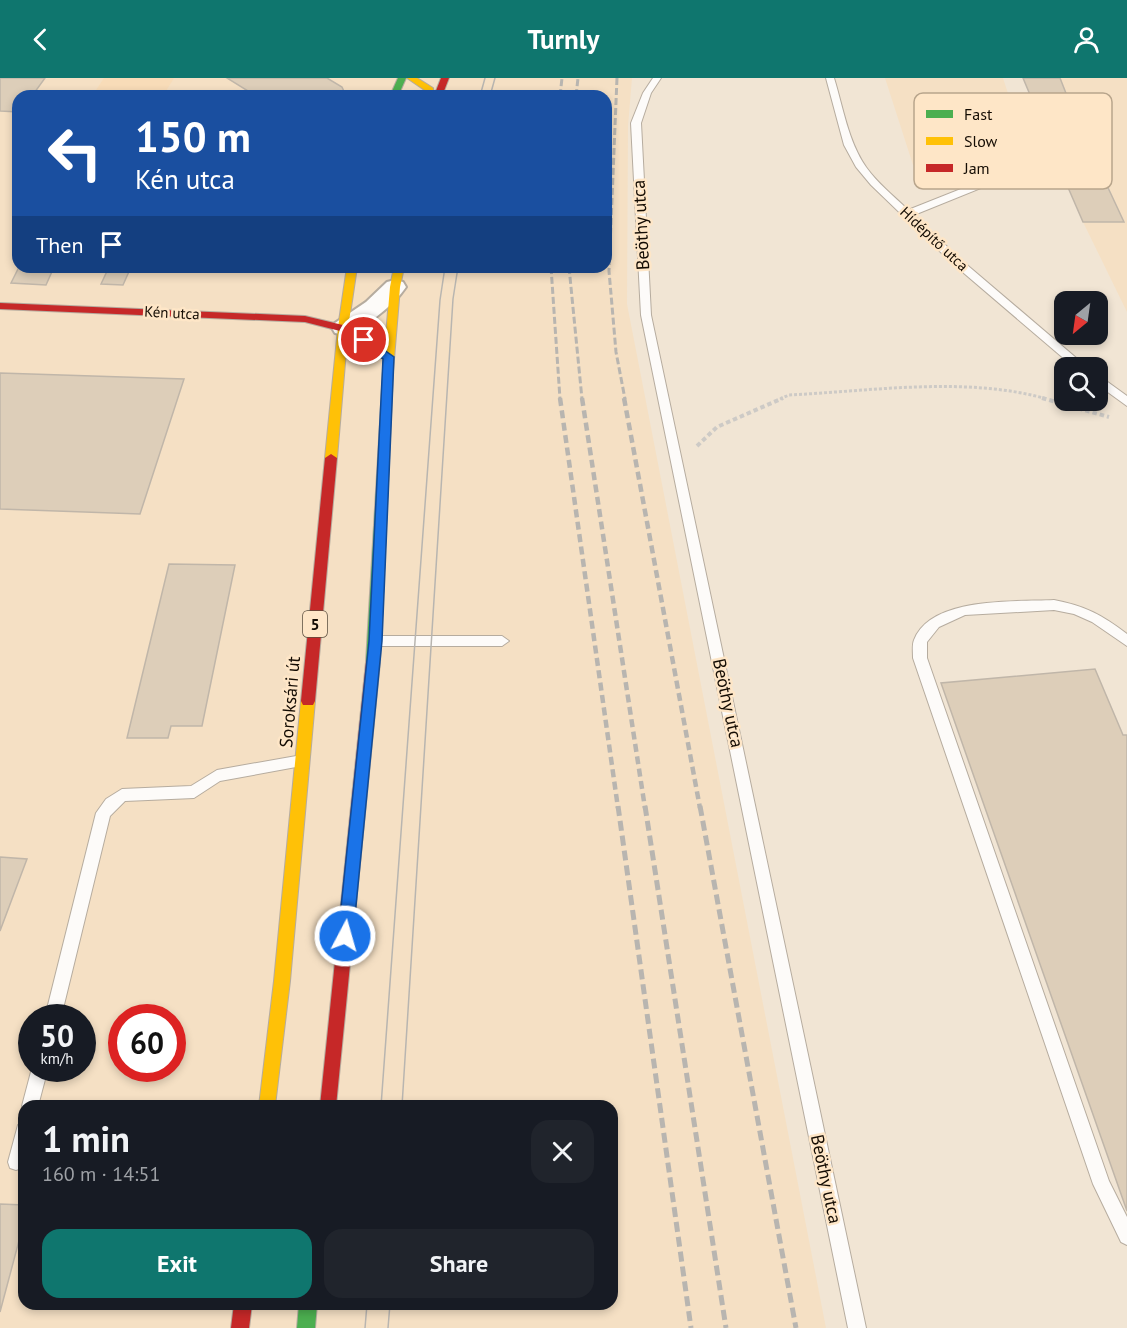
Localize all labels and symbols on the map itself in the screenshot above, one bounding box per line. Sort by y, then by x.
legend [914,93,1112,189]
text: Fast [964,104,993,124]
text: Slow [964,131,998,151]
text: Jam [963,158,990,178]
street label: Beöthy utca [627,179,654,271]
street label: Hídépítő utca [896,202,972,275]
north arrow [1054,291,1108,345]
street label: Kén utca [144,302,200,323]
pin [338,314,389,365]
road number: 5 [303,611,327,637]
street label: Soroksári út [274,655,305,749]
street label: Beöthy utca [708,656,749,749]
position arrow [313,904,377,968]
speed limit sign: 60 [108,1004,186,1082]
street label: Beöthy utca [806,1132,847,1225]

